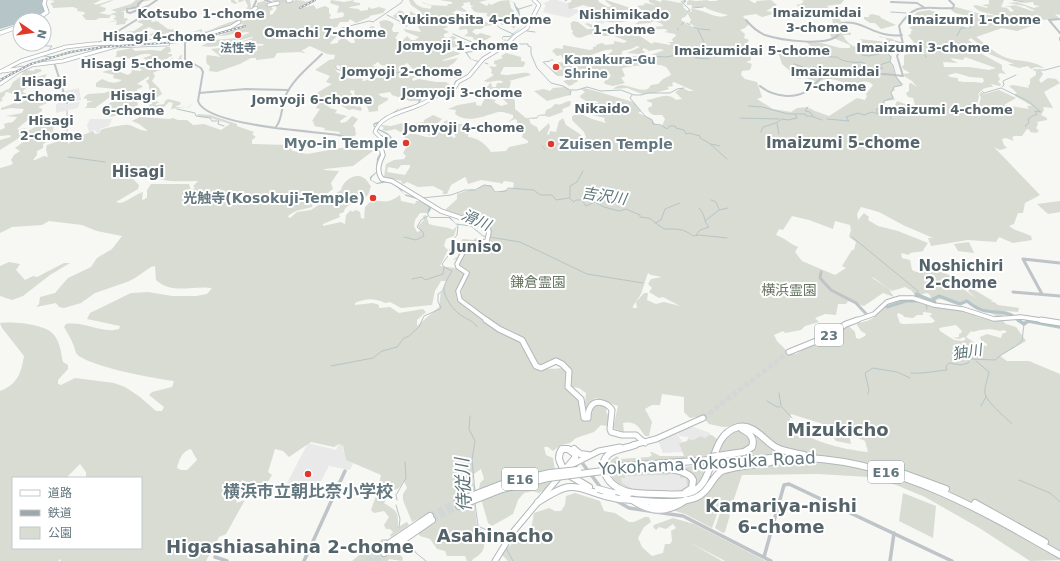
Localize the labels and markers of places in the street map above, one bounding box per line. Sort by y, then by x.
marker: 法性寺 [233,30,243,40]
place label: 法性寺 [220,41,256,55]
place label: Kamakura-Gu Shrine [564,53,656,81]
marker: Kamakura-Gu Shrine [551,62,561,72]
place label: Myo-in Temple [284,135,398,151]
place label: Zuisen Temple [559,136,673,152]
marker: Myo-in Temple [401,138,411,148]
marker: Zuisen Temple [546,139,556,149]
place label: 光触寺(Kosokuji-Temple) [183,190,365,206]
marker: 光触寺(Kosokuji-Temple) [368,193,378,203]
marker: 横浜市立朝比奈小学校 [303,469,313,479]
place label: 横浜市立朝比奈小学校 [223,481,393,501]

